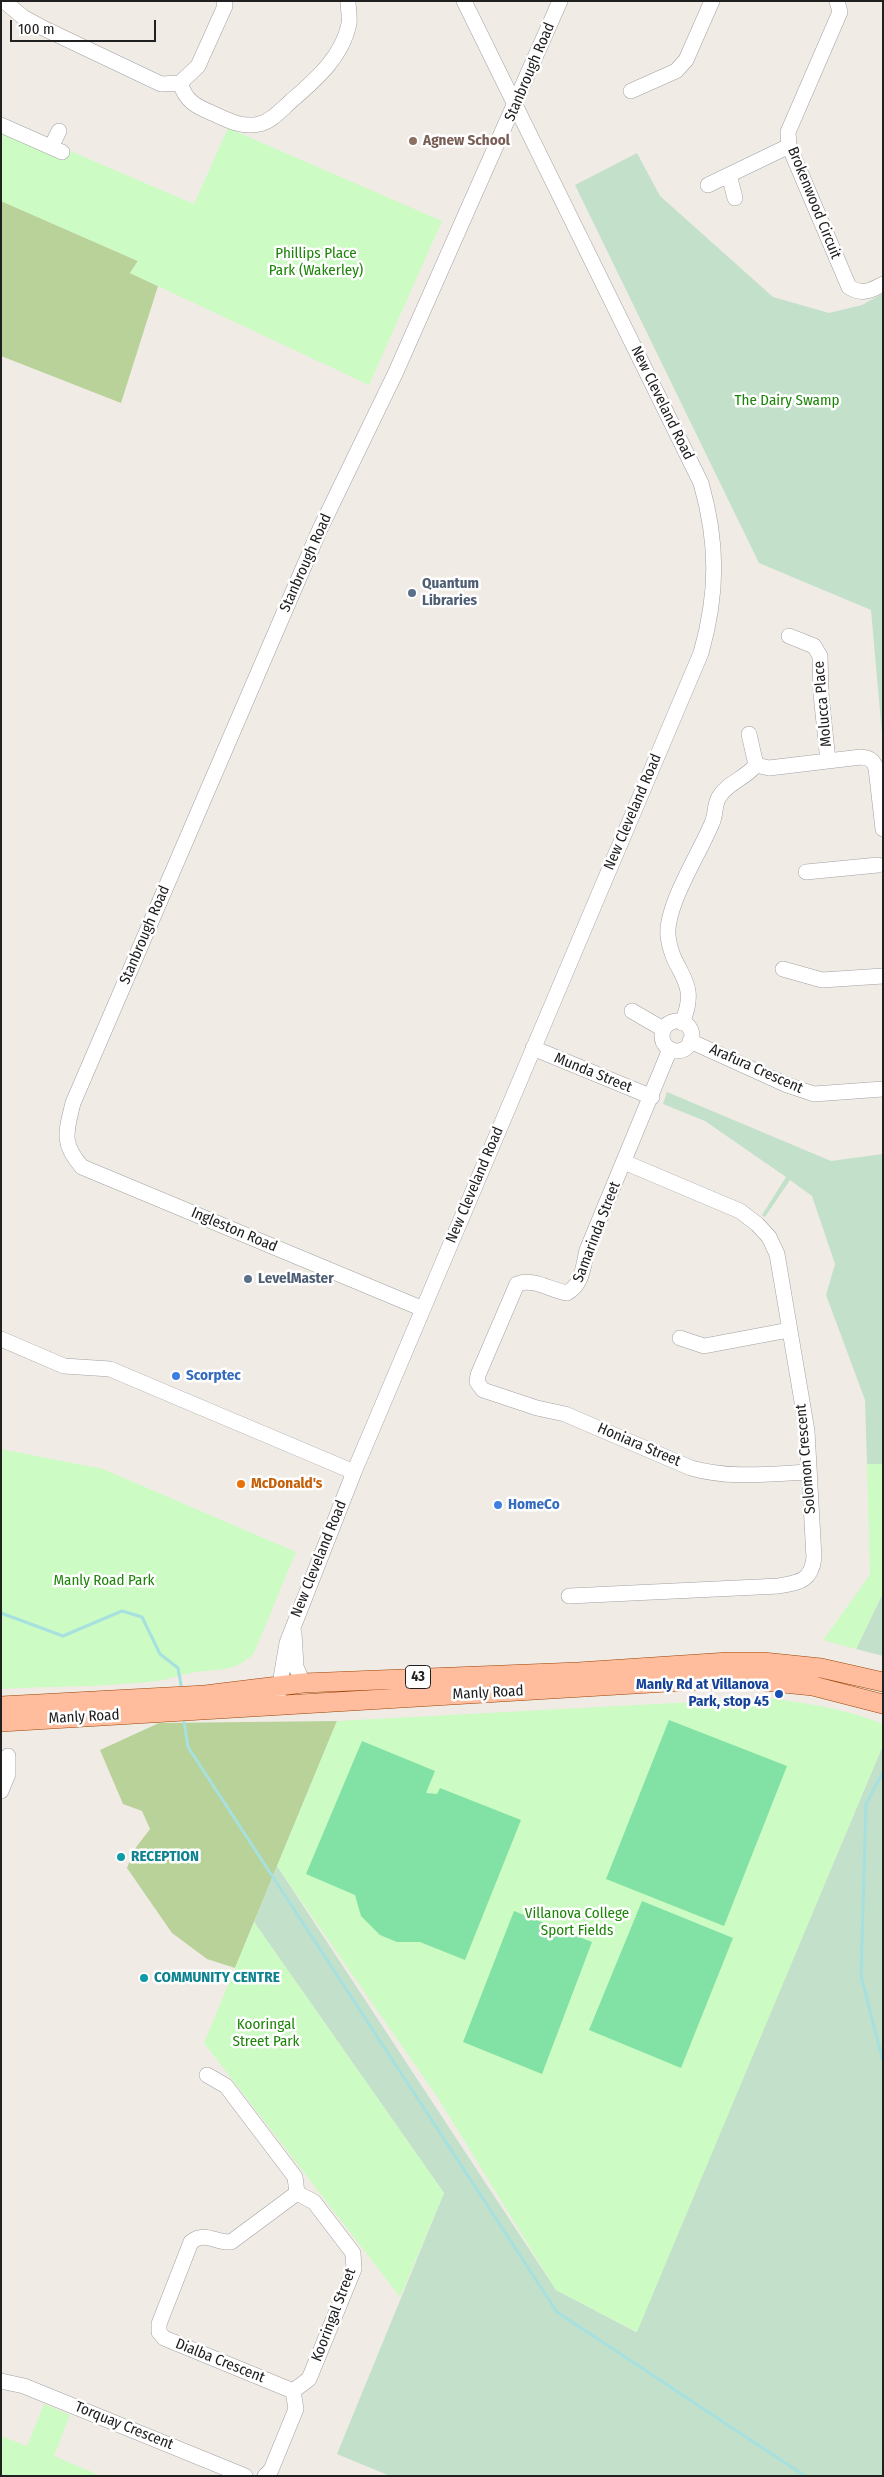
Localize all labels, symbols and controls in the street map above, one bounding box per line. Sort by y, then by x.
scale bar [12,10,159,42]
text: 100 m [18,20,55,38]
street label: Stanbrough Road [501,20,559,124]
place label: Agnew School [423,132,510,150]
marker: Agnew School [407,135,419,147]
street label: Brokenwood Circuit [783,144,845,262]
park label: Phillips Place Park (Wakerley) [269,245,363,280]
street label: New Cleveland Road [627,343,697,463]
park label: The Dairy Swamp [735,392,839,410]
street label: Stanbrough Road [276,511,336,615]
place label: Quantum Libraries [422,575,479,610]
marker: Quantum Libraries [406,587,418,599]
street label: Molucca Place [810,660,836,748]
street label: New Cleveland Road [600,751,666,873]
street label: Stanbrough Road [116,883,174,987]
street label: Arafura Crescent [706,1040,806,1098]
street label: Munda Street [552,1049,634,1097]
street label: New Cleveland Road [442,1124,508,1246]
street label: Samarinda Street [570,1179,624,1285]
street label: Ingleston Road [188,1204,280,1256]
place label: LevelMaster [258,1270,334,1288]
marker: LevelMaster [242,1273,254,1285]
place label: Scorptec [186,1367,241,1385]
marker: Scorptec [170,1370,182,1382]
street label: Solomon Crescent [792,1403,820,1515]
street label: Honiara Street [595,1419,683,1471]
place label: McDonald's [251,1475,322,1493]
marker: McDonald's [235,1478,247,1490]
place label: HomeCo [508,1496,560,1514]
street label: New Cleveland Road [287,1498,351,1620]
marker: HomeCo [492,1499,504,1511]
park label: Manly Road Park [53,1572,155,1590]
road number: 43 [406,1665,430,1688]
place label: Manly Rd at Villanova Park, stop 45 [636,1676,769,1711]
street label: Manly Road [452,1682,524,1704]
marker: Manly Rd at Villanova Park, stop 45 [773,1688,785,1700]
street label: Manly Road [48,1706,120,1728]
place label: RECEPTION [131,1848,199,1866]
marker: RECEPTION [115,1851,127,1863]
park label: Villanova College Sport Fields [525,1905,629,1940]
place label: COMMUNITY CENTRE [154,1969,280,1987]
marker: COMMUNITY CENTRE [138,1972,150,1984]
park label: Kooringal Street Park [232,2016,300,2051]
street label: Kooringal Street [308,2266,360,2364]
street label: Dialba Crescent [173,2335,267,2387]
street label: Torquay Crescent [72,2398,176,2454]

